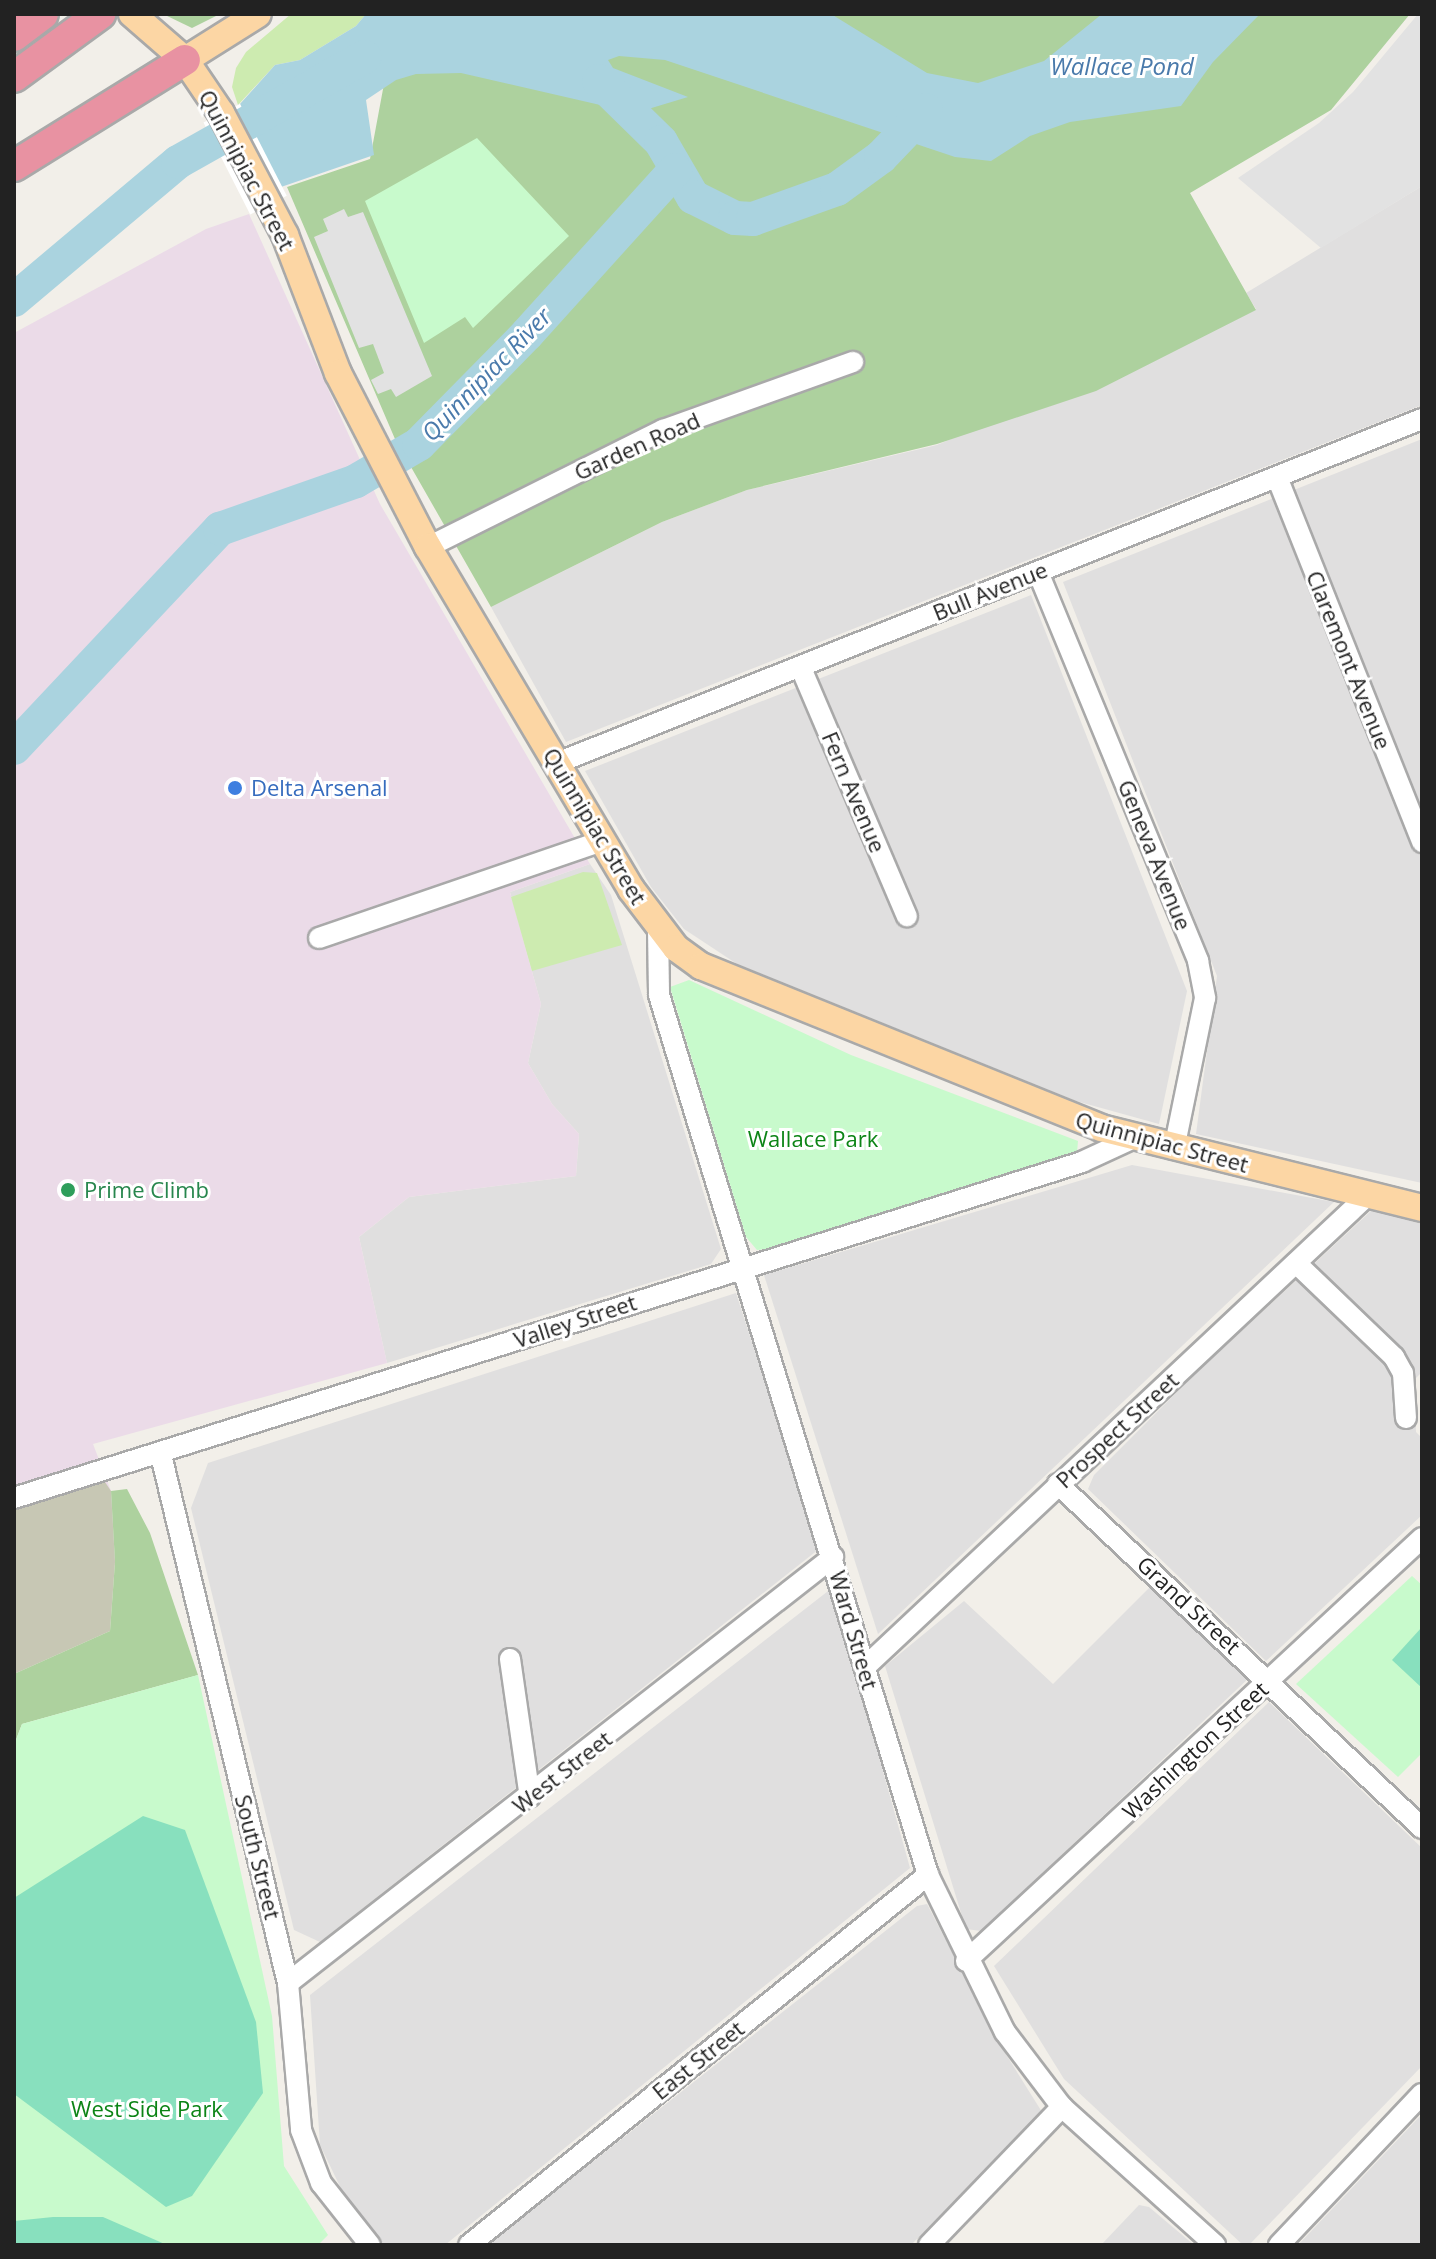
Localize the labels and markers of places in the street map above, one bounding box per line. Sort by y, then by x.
place label: Delta Arsenal [251,775,388,801]
marker: Delta Arsenal [226,779,244,797]
place label: Prime Climb [84,1177,209,1203]
marker: Prime Climb [59,1181,77,1199]

